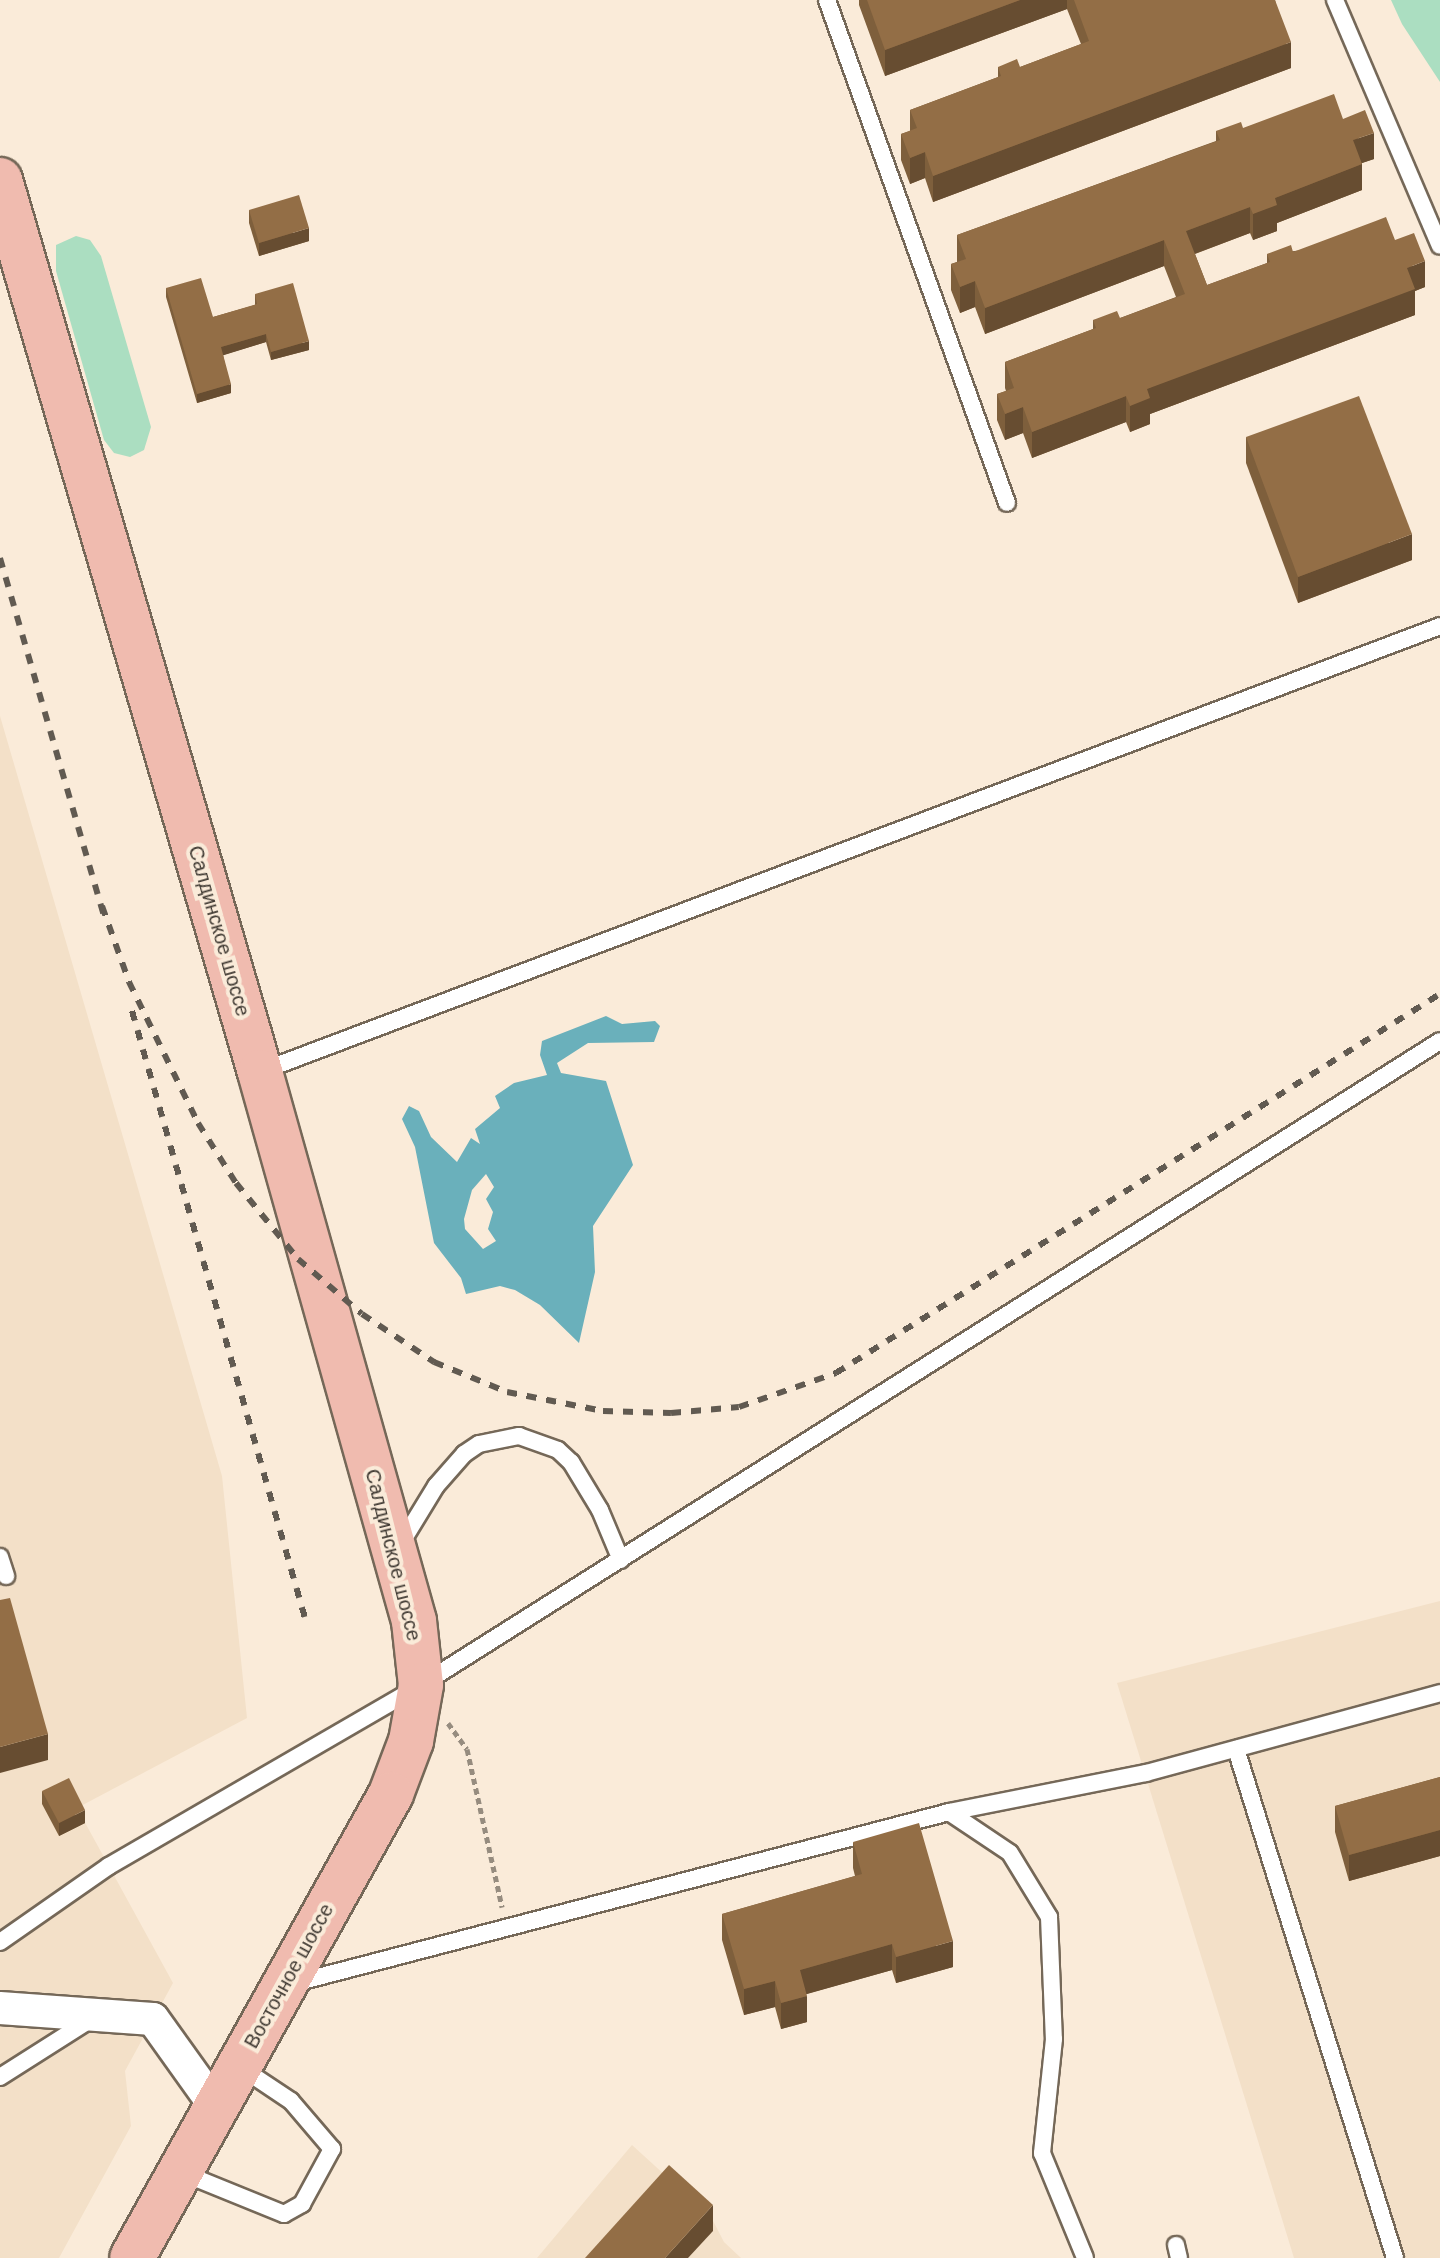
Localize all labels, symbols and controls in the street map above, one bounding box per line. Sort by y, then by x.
street label: Салдинское шоссе [183,843,255,1019]
street label: Салдинское шоссе [360,1467,426,1643]
street label: Восточное шоссе [239,1899,339,2053]

